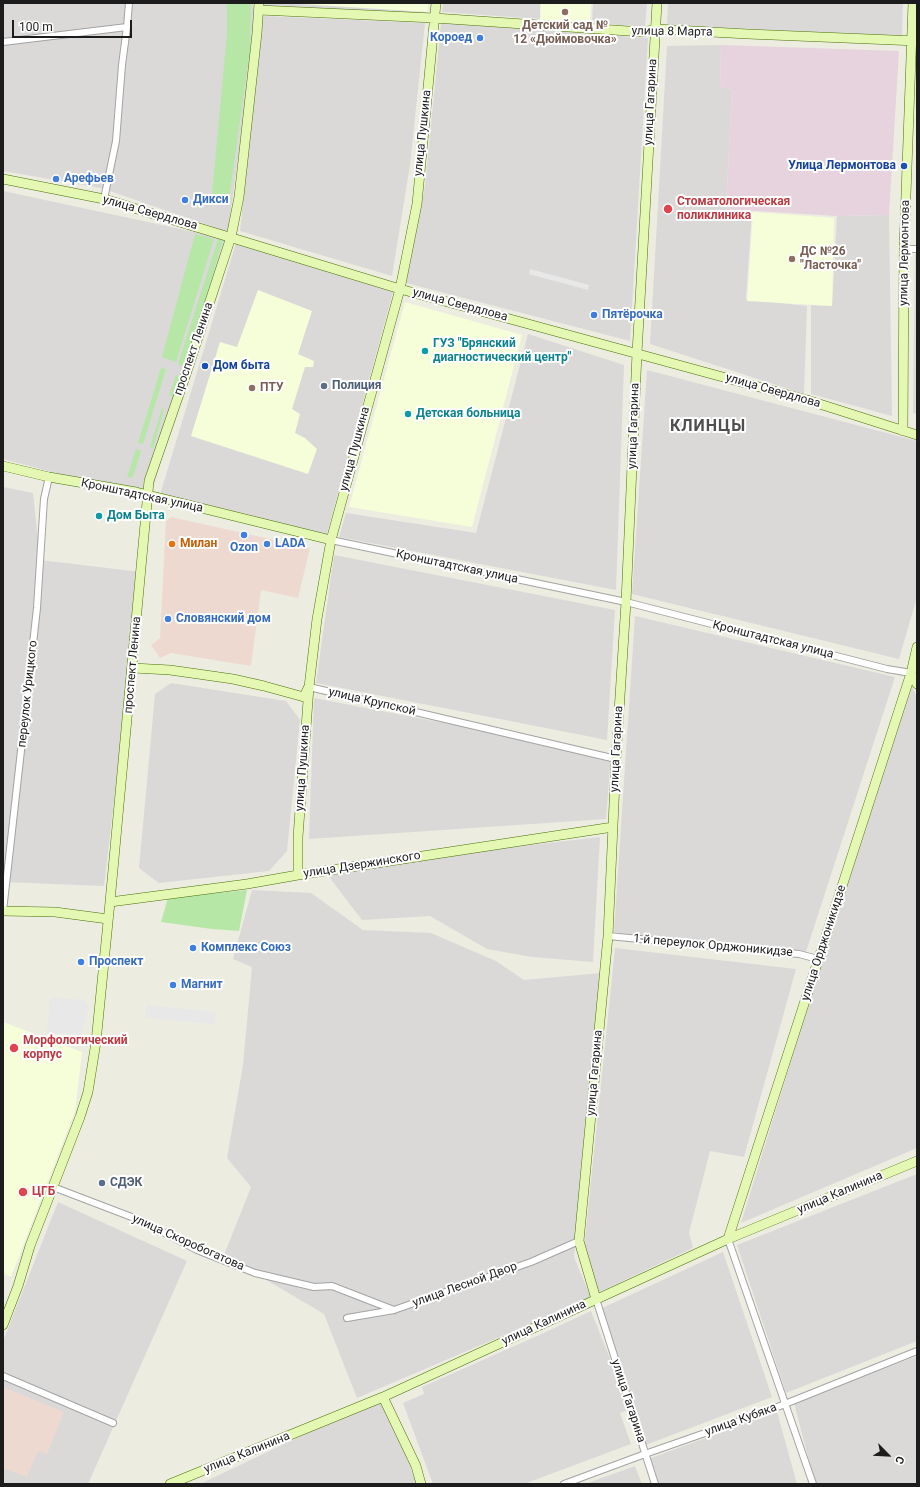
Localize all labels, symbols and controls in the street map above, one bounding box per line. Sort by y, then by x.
marker: Детский сад № 12 «Дюймовочка» [560,7,570,17]
scale bar [14,12,134,38]
place label: Детский сад № 12 «Дюймовочка» [513,19,617,47]
text: 100 m [19,20,53,34]
street label: улица 8 Марта [631,24,713,40]
place label: Короед [430,31,472,45]
marker: Короед [475,33,485,43]
street label: улица Гагарина [642,58,660,146]
street label: улица Пушкина [411,89,435,177]
place label: Улица Лермонтова [788,159,896,173]
marker: Улица Лермонтова [899,161,909,171]
place label: Арефьев [64,172,114,186]
marker: Арефьев [51,174,61,184]
street label: улица Свердлова [101,193,199,233]
place label: Дикси [193,193,228,207]
marker: Дикси [180,195,190,205]
place label: Стоматологическая поликлиника [677,195,790,223]
street label: улица Лермонтова [897,200,913,306]
marker: Стоматологическая поликлиника [662,203,674,215]
place label: ДС №26 "Ласточка" [800,245,861,273]
marker: ДС №26 "Ласточка" [787,254,797,264]
street label: улица Свердлова [411,285,509,325]
street label: проспект Ленина [171,301,217,397]
place label: Пятёрочка [602,308,663,322]
marker: Пятёрочка [589,310,599,320]
place label: ГУЗ "Брянский диагностический центр" [433,337,571,365]
marker: ГУЗ "Брянский диагностический центр" [420,346,430,356]
place label: Дом быта [213,359,270,373]
marker: Дом быта [200,361,210,371]
street label: улица Свердлова [724,371,822,411]
place label: Полиция [332,379,382,393]
place label: ПТУ [260,381,283,395]
marker: Полиция [319,381,329,391]
street label: улица Гагарина [625,382,643,470]
marker: ПТУ [247,383,257,393]
street label: улица Пушкина [337,405,373,493]
place label: Детская больница [416,407,521,421]
marker: Детская больница [403,409,413,419]
district label: КЛИНЦЫ [670,417,746,437]
street label: Кронштадтская улица [80,476,204,516]
place label: Дом Быта [107,509,165,523]
marker: Дом Быта [94,511,104,521]
marker: Ozon [239,530,249,540]
place label: Милан [180,537,217,551]
place label: LADA [275,537,305,551]
marker: Милан [167,539,177,549]
marker: LADA [262,539,272,549]
place label: Ozon [230,541,258,555]
street label: Кронштадтская улица [395,547,519,587]
place label: Словянский дом [176,612,271,626]
marker: Словянский дом [163,614,173,624]
street label: проспект Ленина [122,616,144,714]
street label: Кронштадтская улица [711,618,835,662]
street label: переулок Урицкого [15,640,41,748]
street label: улица Крупской [327,685,417,719]
street label: улица Гагарина [608,705,626,793]
street label: улица Пушкина [293,724,313,812]
street label: улица Дзержинского [302,849,422,881]
street label: улица Орджоникидзе [798,883,850,1003]
street label: 1-й переулок Орджоникидзе [633,932,793,960]
place label: Комплекс Союз [201,941,291,955]
marker: Комплекс Союз [188,943,198,953]
place label: Проспект [89,955,143,969]
marker: Проспект [76,957,86,967]
place label: Магнит [181,978,223,992]
marker: Магнит [168,980,178,990]
street label: улица Гагарина [584,1029,606,1117]
place label: Морфологический корпус [23,1034,128,1062]
marker: Морфологический корпус [8,1042,20,1054]
street label: улица Калинина [795,1169,885,1217]
place label: СДЭК [110,1176,142,1190]
marker: СДЭК [97,1178,107,1188]
place label: ЦГБ [32,1185,55,1199]
marker: ЦГБ [17,1186,29,1198]
street label: улица Скоробогатова [130,1212,246,1274]
street label: улица Лесной Двор [411,1259,519,1311]
street label: улица Калинина [500,1297,588,1349]
street label: улица Гагарина [608,1358,648,1444]
street label: улица Кубяка [703,1400,779,1440]
street label: улица Калинина [202,1429,292,1477]
north arrow [868,1435,908,1475]
text: С [892,1454,907,1466]

